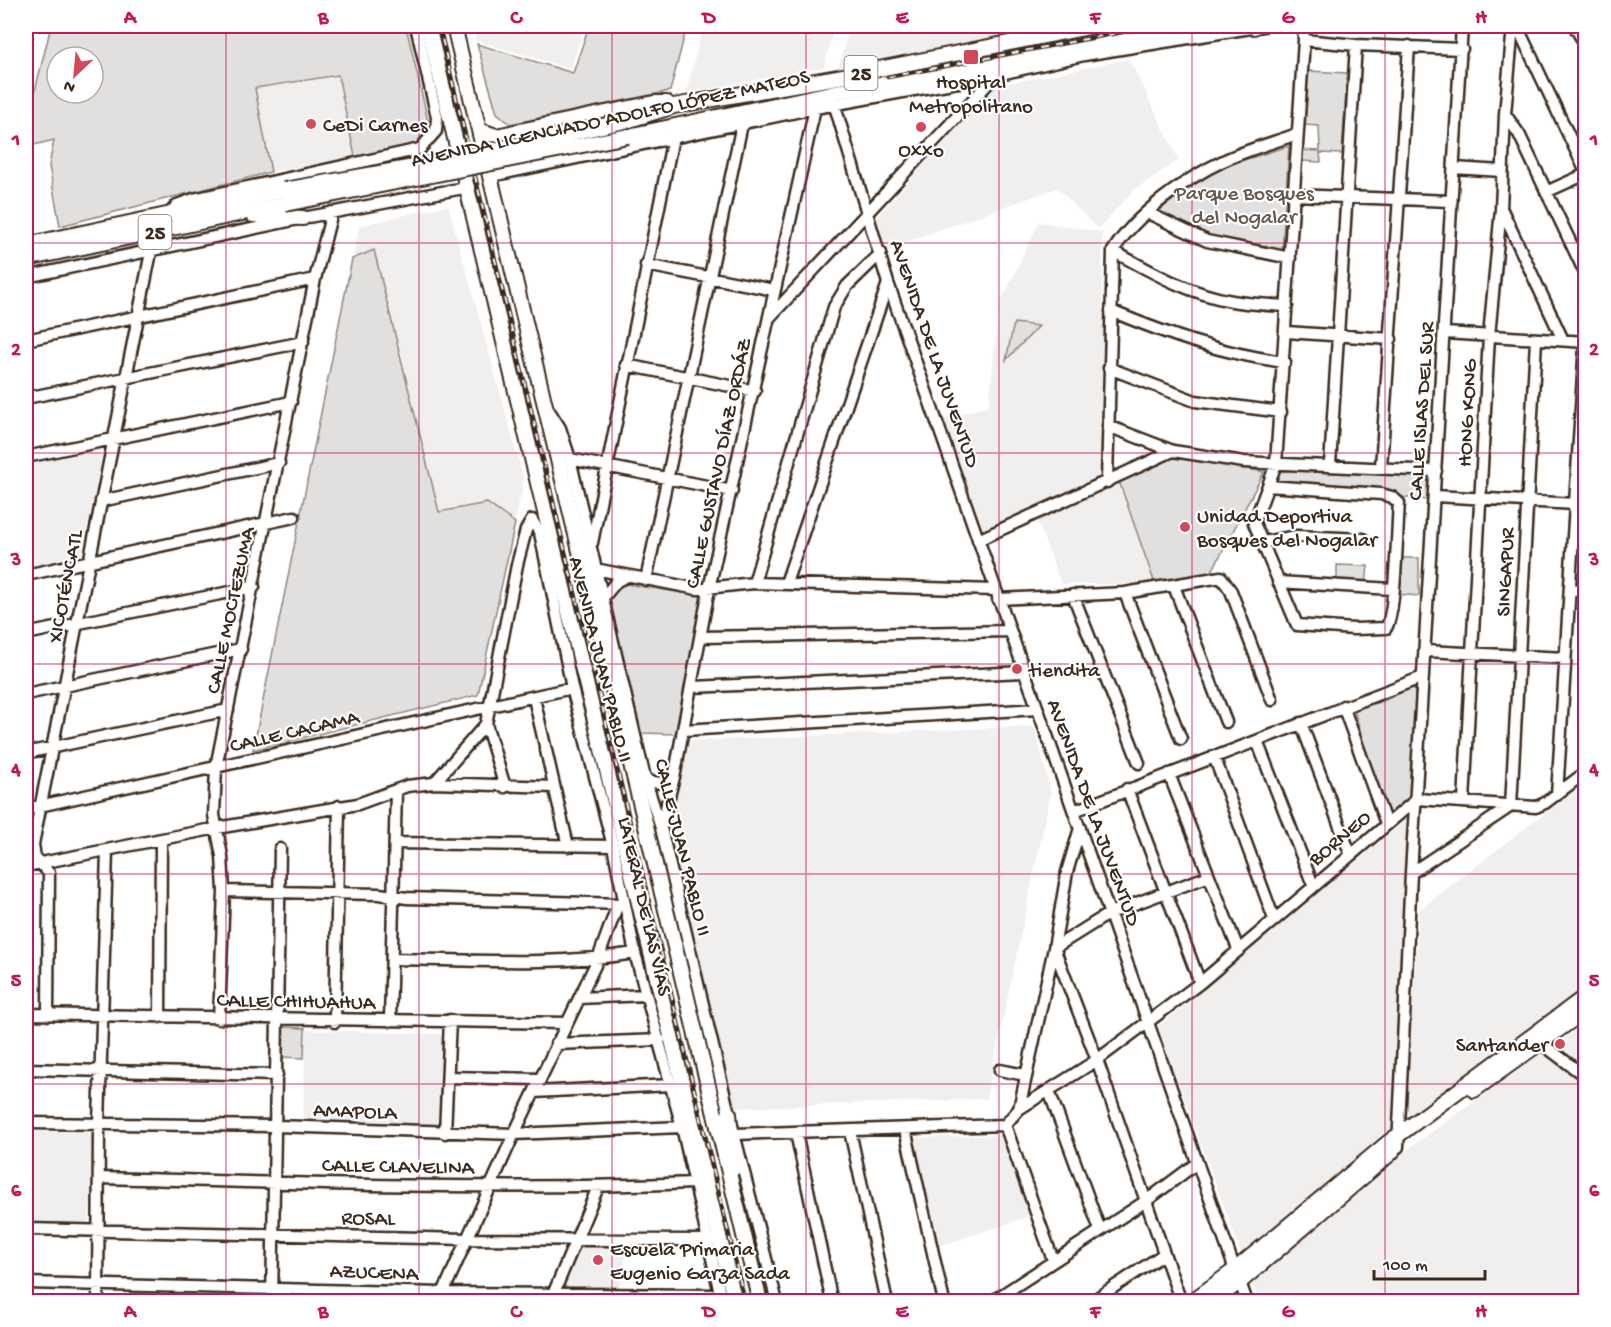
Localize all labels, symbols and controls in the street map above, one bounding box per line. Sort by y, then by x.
text: A [123,8,138,31]
text: B [317,8,329,31]
text: C [510,8,524,31]
text: D [700,8,716,31]
text: E [896,8,910,31]
text: F [1089,8,1102,31]
text: G [1282,8,1296,31]
text: H [1475,8,1487,31]
north arrow [45,45,105,105]
marker: Hospital Metropolitano [962,48,980,66]
road number: 25 [844,56,878,90]
street label: AVENIDA LICENCIADO ADOLFO LÓPEZ MATEOS [409,66,813,175]
place label: Hospital Metropolitano [909,72,1033,121]
text: N [61,74,79,96]
place label: CeDi Carnes [323,115,429,140]
marker: CeDi Carnes [304,117,318,131]
marker: Oxxo [914,120,928,134]
text: 1 [11,130,20,153]
text: 1 [1589,130,1598,153]
place label: Oxxo [898,140,944,165]
park label: Parque Bosques del Nogalar [1173,183,1315,232]
road number: 25 [138,215,172,249]
street label: AVENIDA DE LA JUVENTUD [882,237,984,472]
street label: CALLE ISLAS DEL SUR [1405,320,1442,501]
street label: CALLE GUSTAVO DÍAZ ORDÁZ [681,336,759,591]
text: 2 [11,340,21,363]
text: 2 [1589,340,1599,363]
street label: HONG KONG [1454,358,1485,468]
place label: Unidad Deportiva Bosques del Nogalar [1196,506,1379,555]
marker: Unidad Deportiva Bosques del Nogalar [1178,520,1192,534]
street label: CALLE MOCTEZUMA [203,524,263,696]
street label: SINGAPUR [1493,526,1522,617]
street label: XICOTÉNCATL [44,527,91,646]
text: 3 [10,550,21,573]
text: 3 [1588,550,1599,573]
street label: AVENIDA JUAN PABLO II [561,554,636,765]
place label: tiendita [1027,660,1101,685]
marker: tiendita [1010,662,1024,676]
street label: AVENIDA DE LA JUVENTUD [1039,696,1144,930]
street label: CALLE CACAMA [228,706,363,760]
street label: CALLE JUAN PABLO II [647,757,715,939]
text: 4 [10,760,21,783]
text: 4 [1588,760,1599,783]
street label: BORNEO [1304,806,1378,874]
street label: LATERAL DE LAS VÍAS [610,815,675,999]
text: 5 [11,971,22,994]
text: 5 [1589,971,1600,994]
street label: CALLE CHIHUAHUA [216,990,377,1017]
place label: Santander [1456,1035,1550,1060]
marker: Santander [1553,1037,1567,1051]
street label: AMAPOLA [313,1100,399,1128]
street label: CALLE CLAVELINA [322,1155,476,1182]
text: 6 [11,1181,22,1204]
text: 6 [1589,1181,1600,1204]
street label: ROSAL [341,1208,396,1233]
place label: Escuela Primaria Eugenio Garza Sada [610,1239,791,1288]
scale bar [1374,1243,1485,1281]
marker: Escuela Primaria Eugenio Garza Sada [591,1253,605,1267]
text: 100 m [1382,1256,1428,1277]
street label: AZUCENA [329,1260,420,1289]
text: A [123,1302,138,1325]
text: B [317,1302,329,1325]
text: C [510,1302,524,1325]
text: D [700,1302,716,1325]
text: E [896,1302,910,1325]
text: F [1089,1302,1102,1325]
text: G [1282,1302,1296,1325]
text: H [1475,1302,1487,1325]

